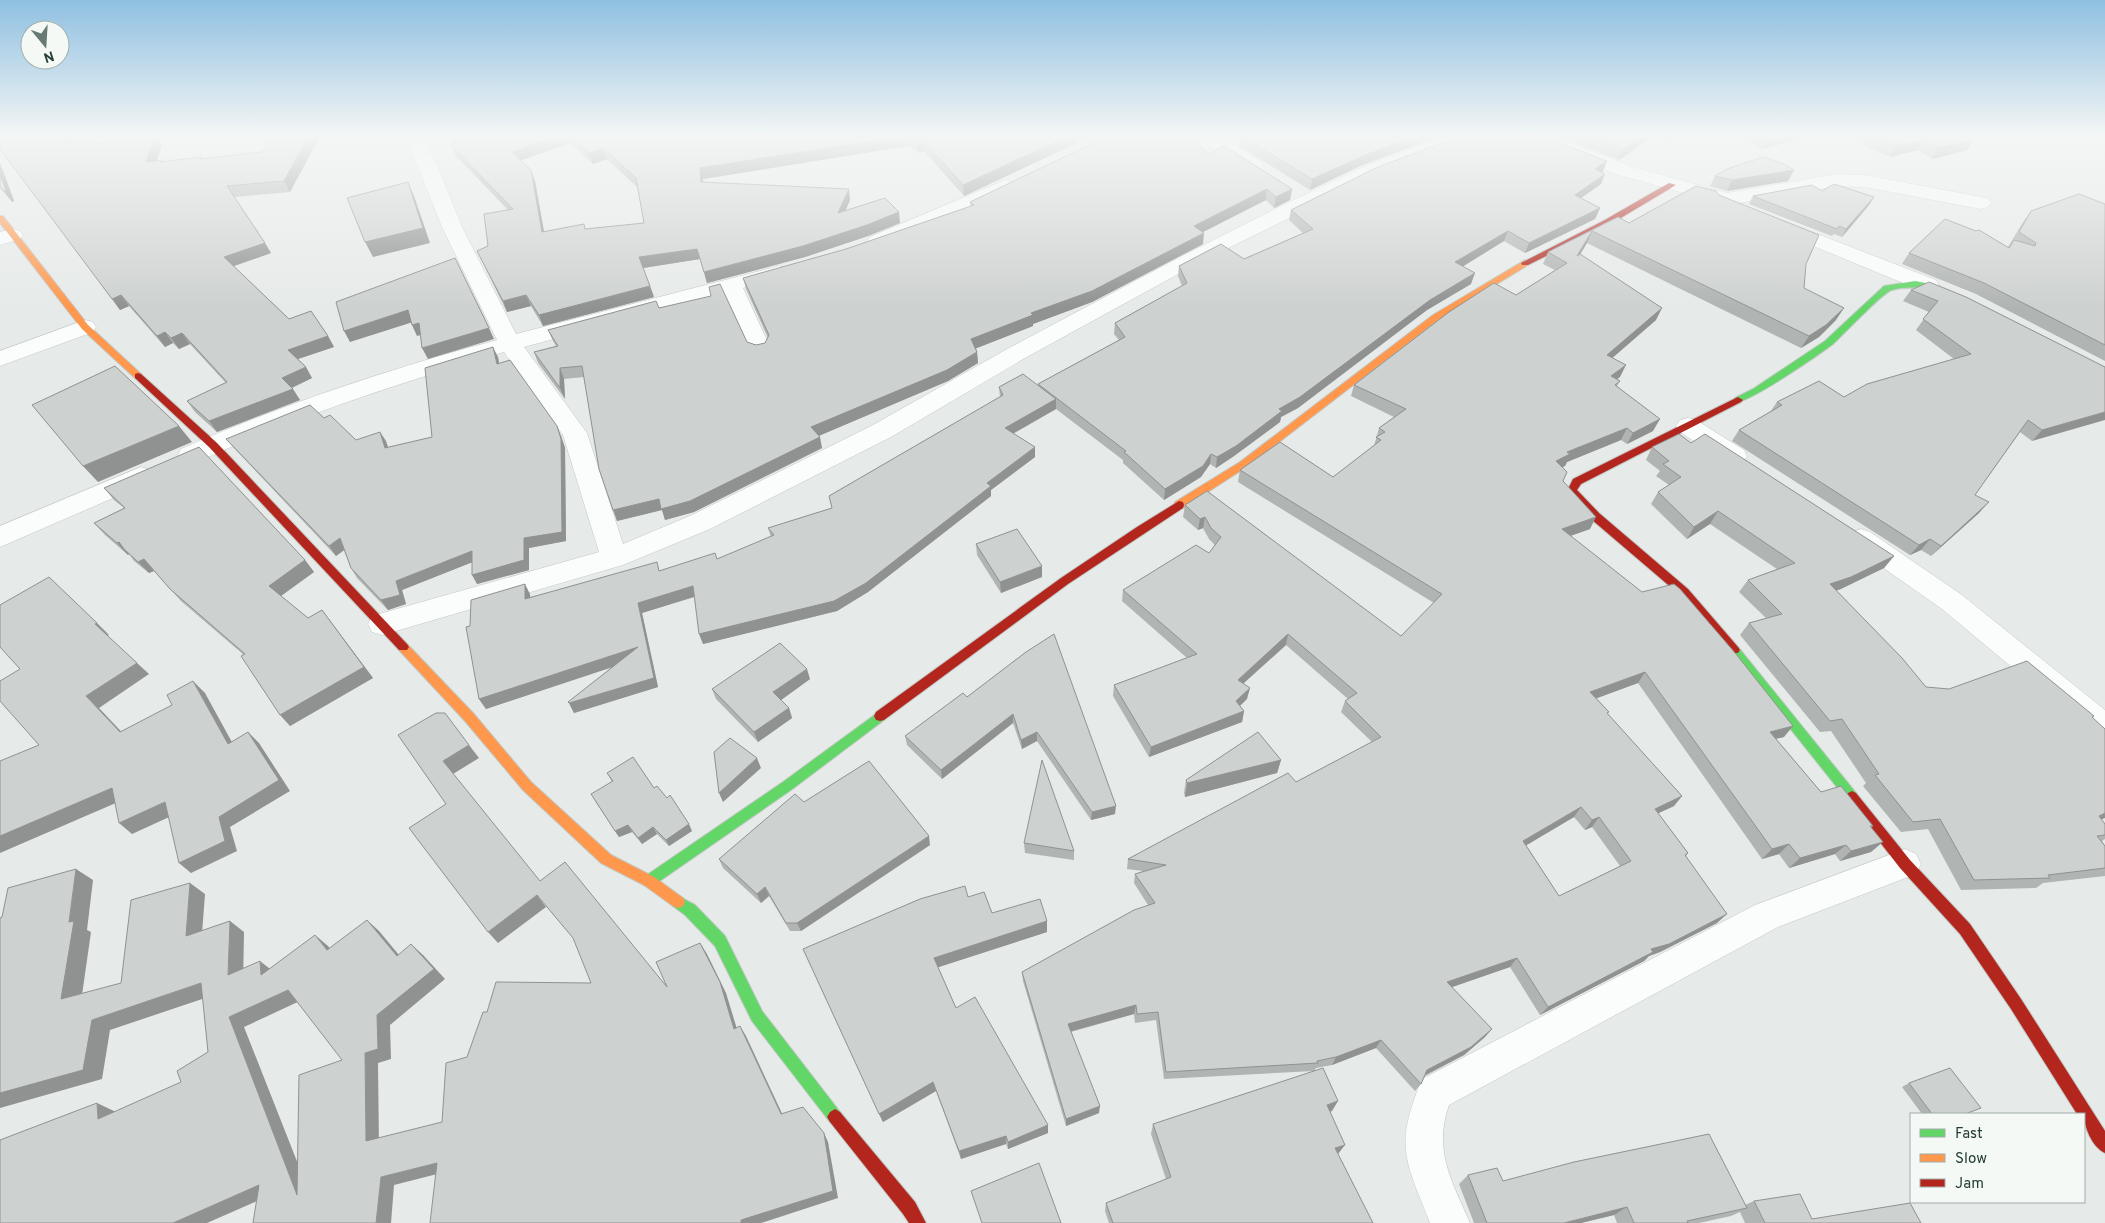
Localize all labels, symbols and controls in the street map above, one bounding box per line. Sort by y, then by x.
north arrow [20,20,70,70]
text: N [41,46,56,66]
legend [1910,1113,2085,1203]
text: Fast [1955,1125,1983,1144]
text: Slow [1955,1150,1987,1169]
text: Jam [1955,1175,1984,1194]

